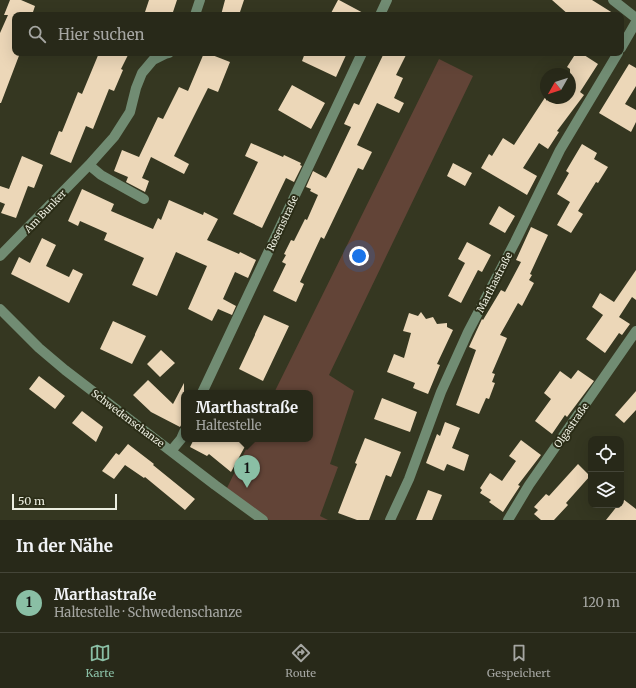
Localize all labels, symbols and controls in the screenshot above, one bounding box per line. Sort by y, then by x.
search box [12,12,624,56]
icon: search [26,23,48,45]
text: Hier suchen [58,25,145,44]
north arrow [540,68,576,104]
street label: Am Bunker [21,187,69,236]
street label: Rosenstraße [264,193,301,253]
your location [349,246,369,266]
street label: Marthastraße [474,250,515,315]
street label: Schwedenschanze [89,387,167,450]
popup [181,390,313,442]
text: Marthastraße [196,398,298,417]
street label: Olgastraße [551,400,592,450]
text: Haltestelle [196,417,262,434]
map controls [588,436,624,508]
button: locate [588,436,624,472]
pin: 1 [234,455,260,488]
button: layers [588,472,624,508]
scale bar [12,492,117,511]
text: 50 m [18,494,45,508]
text: In der Nähe [16,535,113,557]
text: Marthastraße [54,585,156,604]
text: 1 [26,594,32,611]
text: 120 m [582,594,620,611]
text: Haltestelle · Schwedenschanze [54,604,242,621]
tab: Karte [86,642,114,680]
tab: Route [285,642,316,680]
tab: Gespeichert [487,642,550,680]

